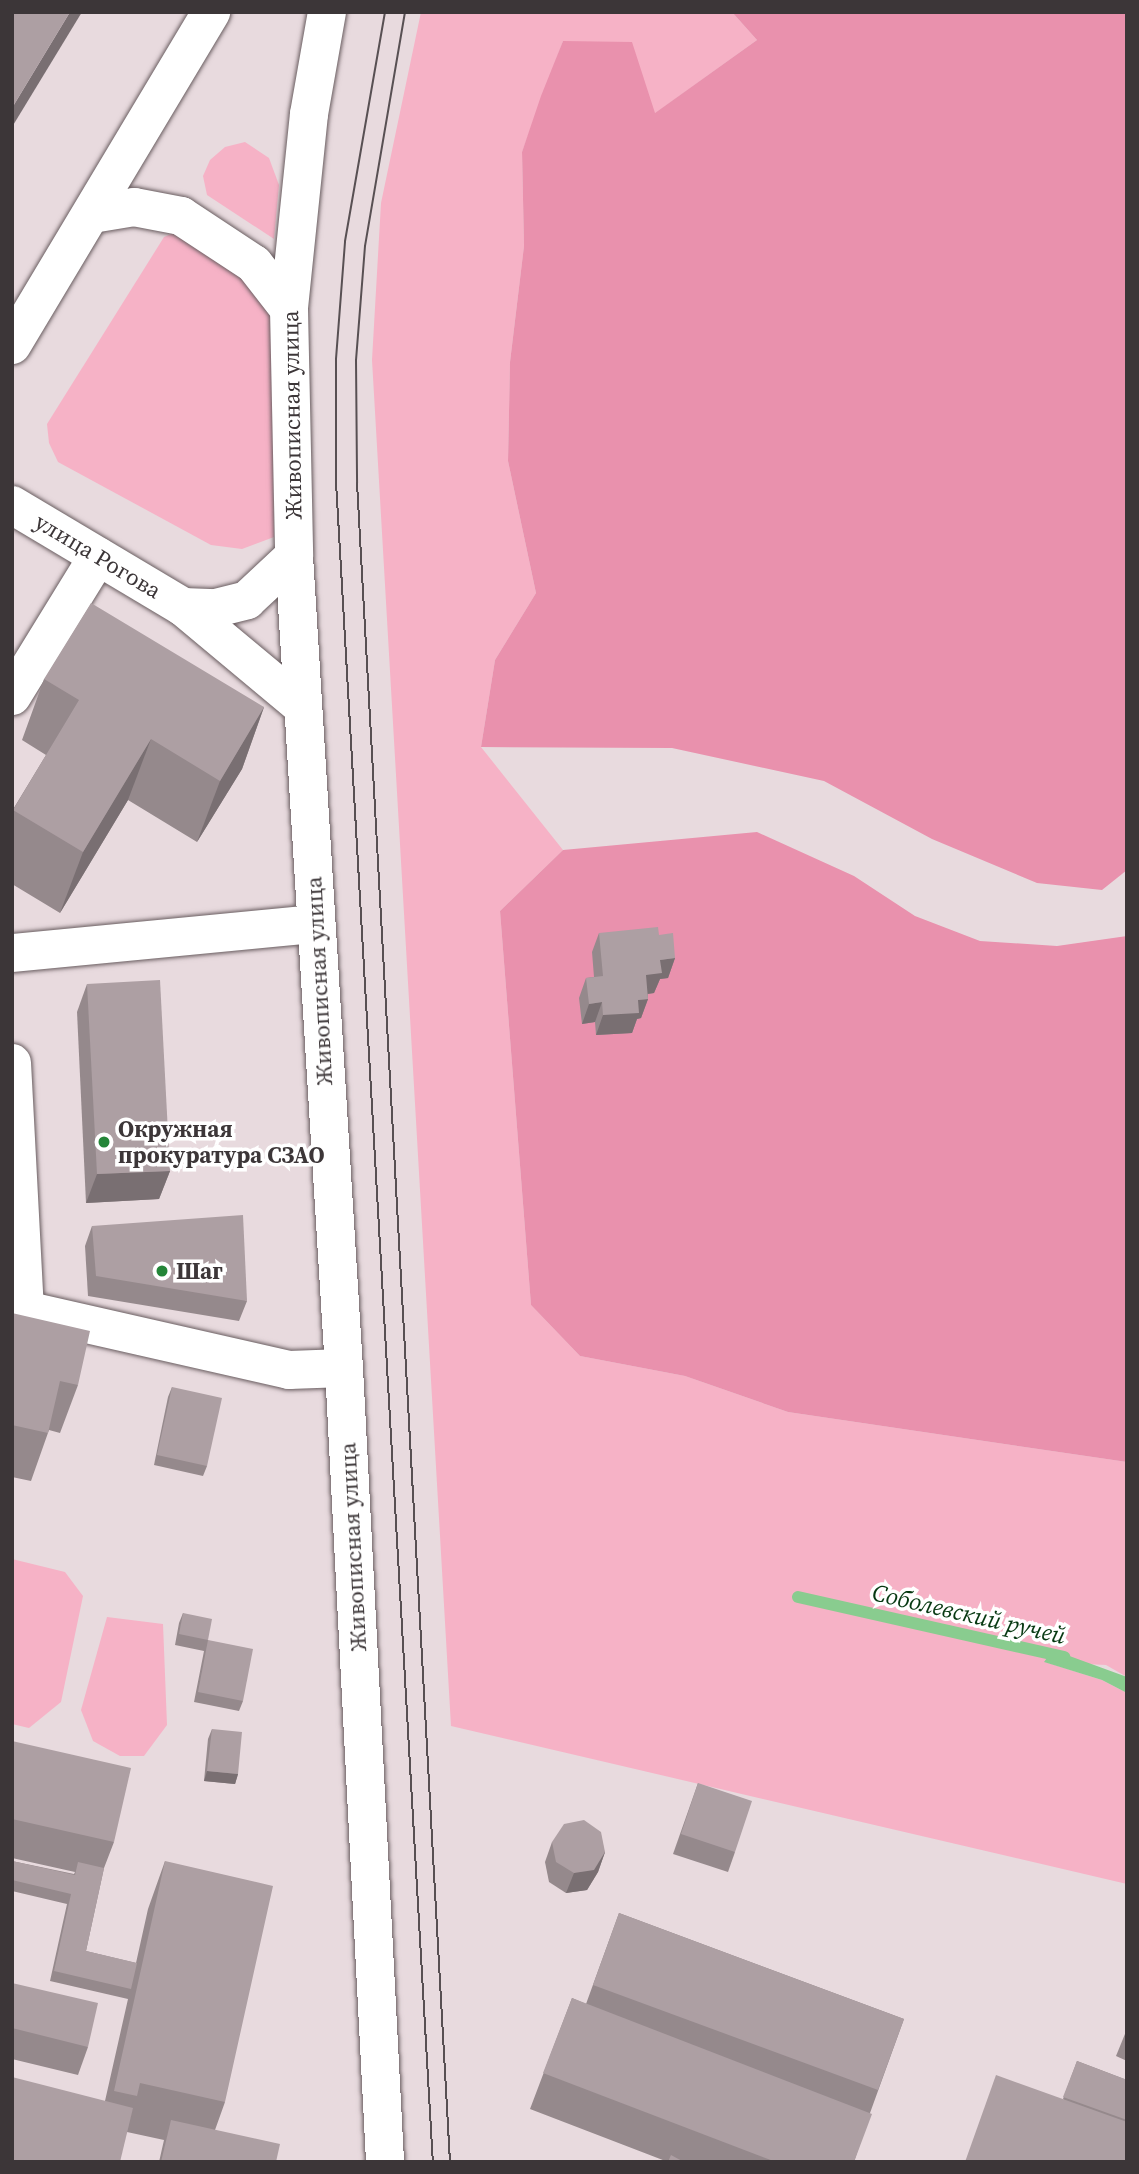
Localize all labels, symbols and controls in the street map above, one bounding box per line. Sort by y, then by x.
street label: Живописная улица [276,310,308,520]
street label: улица Рогова [30,508,166,604]
street label: Живописная улица [300,876,338,1086]
place label: Окружная прокуратура СЗАО [118,1115,325,1169]
marker: Окружная прокуратура СЗАО [96,1134,112,1150]
place label: Шаг [176,1257,223,1285]
marker: Шаг [154,1263,170,1279]
street label: Живописная улица [334,1442,372,1652]
water label: Соболевский ручей [870,1578,1068,1650]

